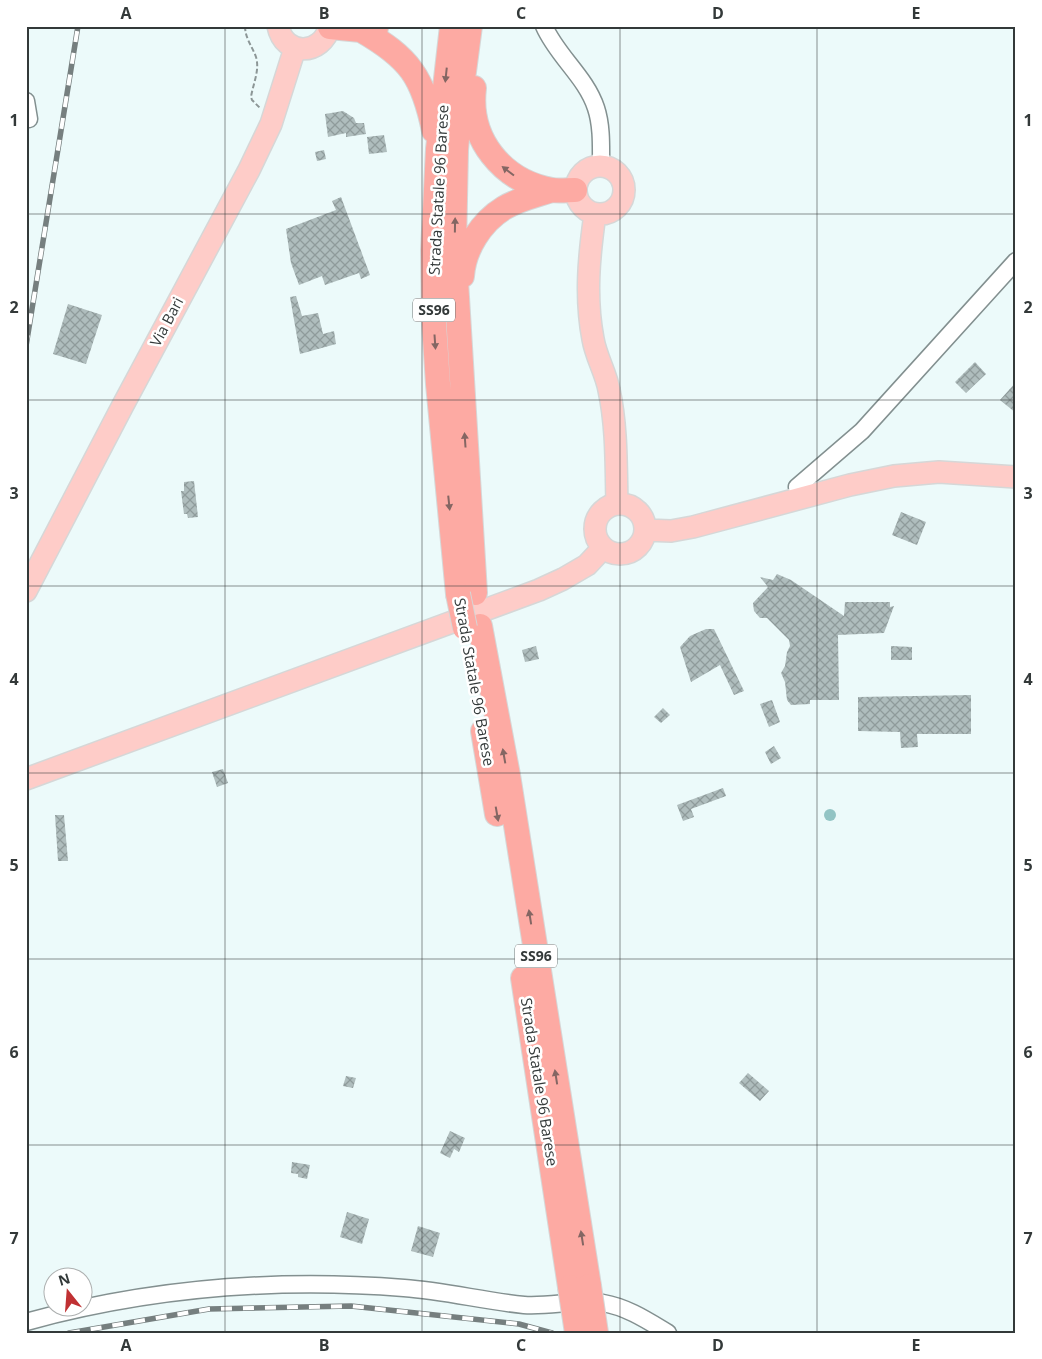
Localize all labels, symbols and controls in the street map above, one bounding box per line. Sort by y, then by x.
text: A [120,2,132,24]
text: B [319,2,329,24]
text: C [516,2,526,24]
text: D [712,2,724,24]
text: E [912,2,921,24]
one-way arrow [442,67,450,83]
street label: Strada Statale 96 Barese [424,104,452,276]
text: 1 [9,109,19,131]
text: 1 [1023,109,1033,131]
one-way arrow [502,165,515,176]
one-way arrow [451,217,459,233]
street label: Via Bari [145,293,187,350]
text: 2 [9,296,19,318]
text: 2 [1023,296,1033,318]
road number: SS96 [413,298,455,322]
one-way arrow [432,334,440,350]
one-way arrow [461,431,469,447]
text: 3 [9,482,19,504]
text: 3 [1023,482,1033,504]
one-way arrow [445,496,453,512]
street label: Strada Statale 96 Barese [450,596,500,767]
text: 4 [9,668,19,690]
text: 4 [1023,668,1033,690]
one-way arrow [500,748,508,764]
one-way arrow [494,807,502,823]
text: 5 [9,854,19,876]
text: 5 [1023,854,1033,876]
one-way arrow [526,908,534,924]
road number: SS96 [515,944,557,968]
street label: Strada Statale 96 Barese [517,996,563,1168]
text: 6 [9,1041,19,1063]
text: 6 [1023,1041,1033,1063]
one-way arrow [551,1069,559,1085]
text: 7 [9,1227,19,1249]
text: 7 [1023,1227,1033,1249]
one-way arrow [577,1229,585,1245]
north arrow [42,1266,92,1316]
text: N [56,1268,72,1290]
text: A [120,1334,132,1356]
text: B [319,1334,329,1356]
text: C [516,1334,526,1356]
text: D [712,1334,724,1356]
text: E [912,1334,921,1356]

